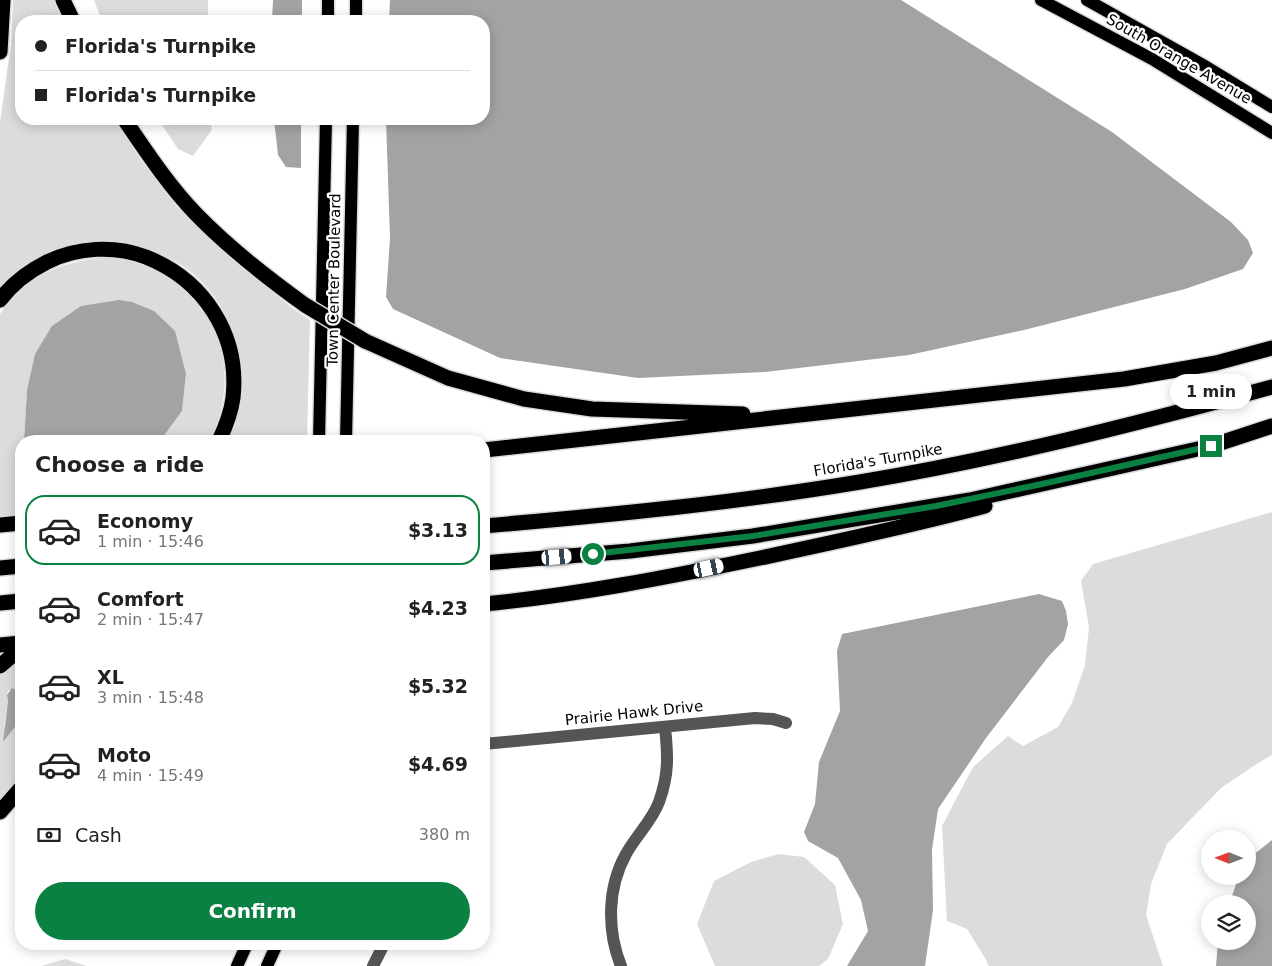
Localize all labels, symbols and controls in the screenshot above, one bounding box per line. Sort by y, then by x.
street label: South Orange Avenue [1103,10,1255,108]
text: Florida's Turnpike [65,35,256,57]
text: Florida's Turnpike [65,84,256,106]
street label: Town Center Boulevard [323,193,345,368]
callout: 1 min [1170,374,1252,408]
text: 1 min [1186,382,1236,401]
route end [1200,435,1222,457]
street label: Florida's Turnpike [812,440,944,480]
text: Choose a ride [35,452,204,477]
icon: car [37,508,82,553]
text: Economy [97,510,193,532]
text: $3.13 [408,519,468,541]
text: 1 min · 15:46 [97,532,204,551]
route start [582,543,604,565]
car [541,548,572,566]
car [692,558,725,578]
icon: car [37,586,82,631]
text: Comfort [97,588,184,610]
text: $4.23 [408,597,468,619]
text: 2 min · 15:47 [97,610,204,629]
icon: car [37,664,82,709]
text: XL [97,666,124,688]
text: $5.32 [408,675,468,697]
text: 3 min · 15:48 [97,688,204,707]
street label: Prairie Hawk Drive [564,697,704,729]
icon: car [37,742,82,787]
text: Moto [97,744,151,766]
text: $4.69 [408,753,468,775]
text: 4 min · 15:49 [97,766,204,785]
icon: cash [35,821,63,849]
text: Cash [75,824,122,846]
text: 380 m [419,825,470,844]
north arrow [1201,830,1256,885]
map controls [1201,830,1256,950]
button: Confirm [35,882,470,940]
button: layers [1201,895,1256,950]

